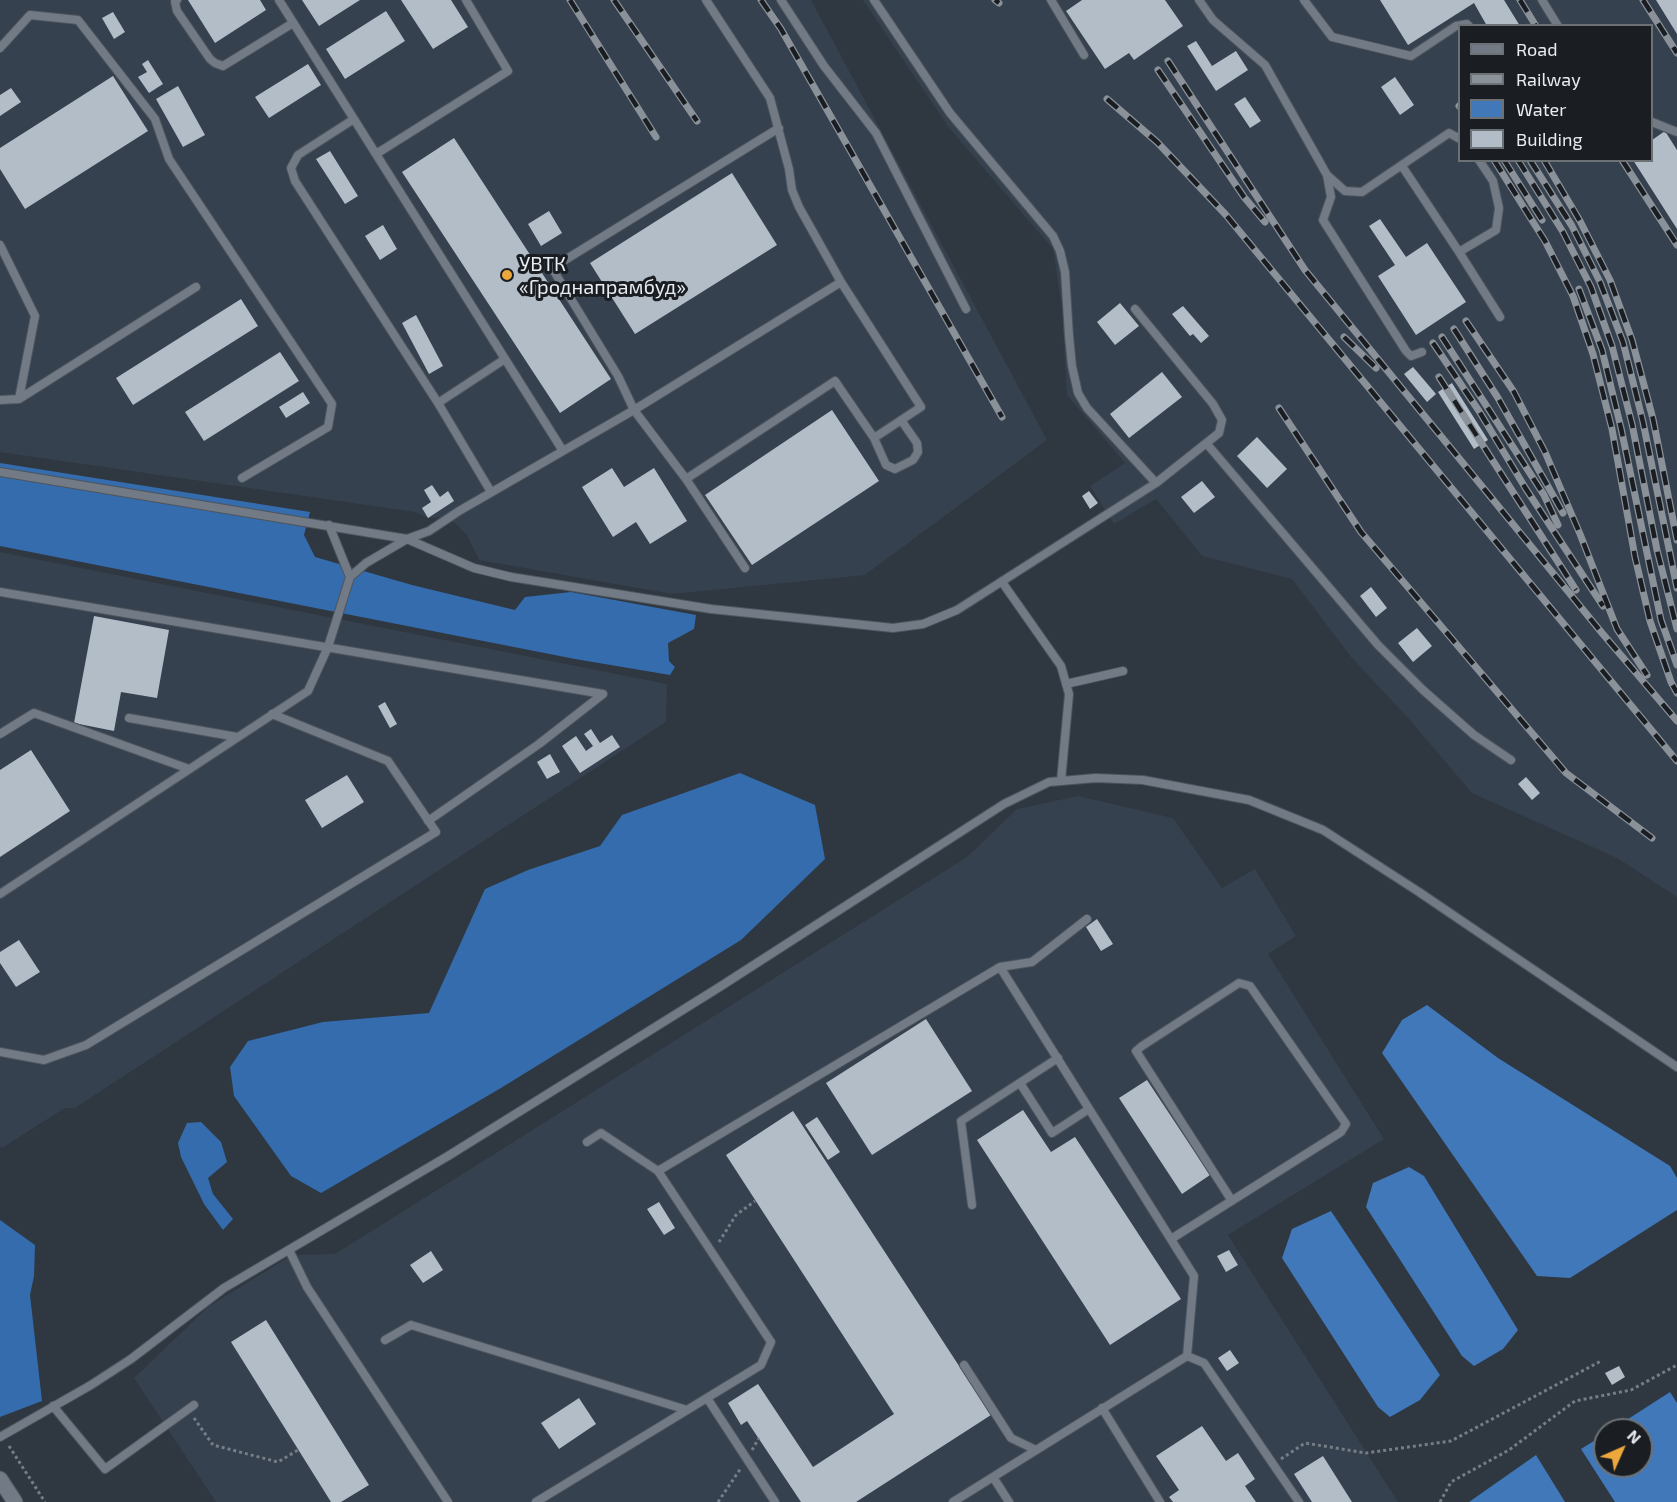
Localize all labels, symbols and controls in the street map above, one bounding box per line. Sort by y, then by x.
legend [1458,24,1653,162]
text: Road [1516,38,1557,60]
text: Railway [1516,68,1581,90]
text: Water [1516,98,1566,120]
text: Building [1516,128,1583,150]
place label: УВТК «Гроднапрамбуд» [519,252,686,299]
marker: УВТК «Гроднапрамбуд» [500,268,514,282]
north arrow [1593,1418,1653,1478]
text: N [1624,1426,1645,1447]

